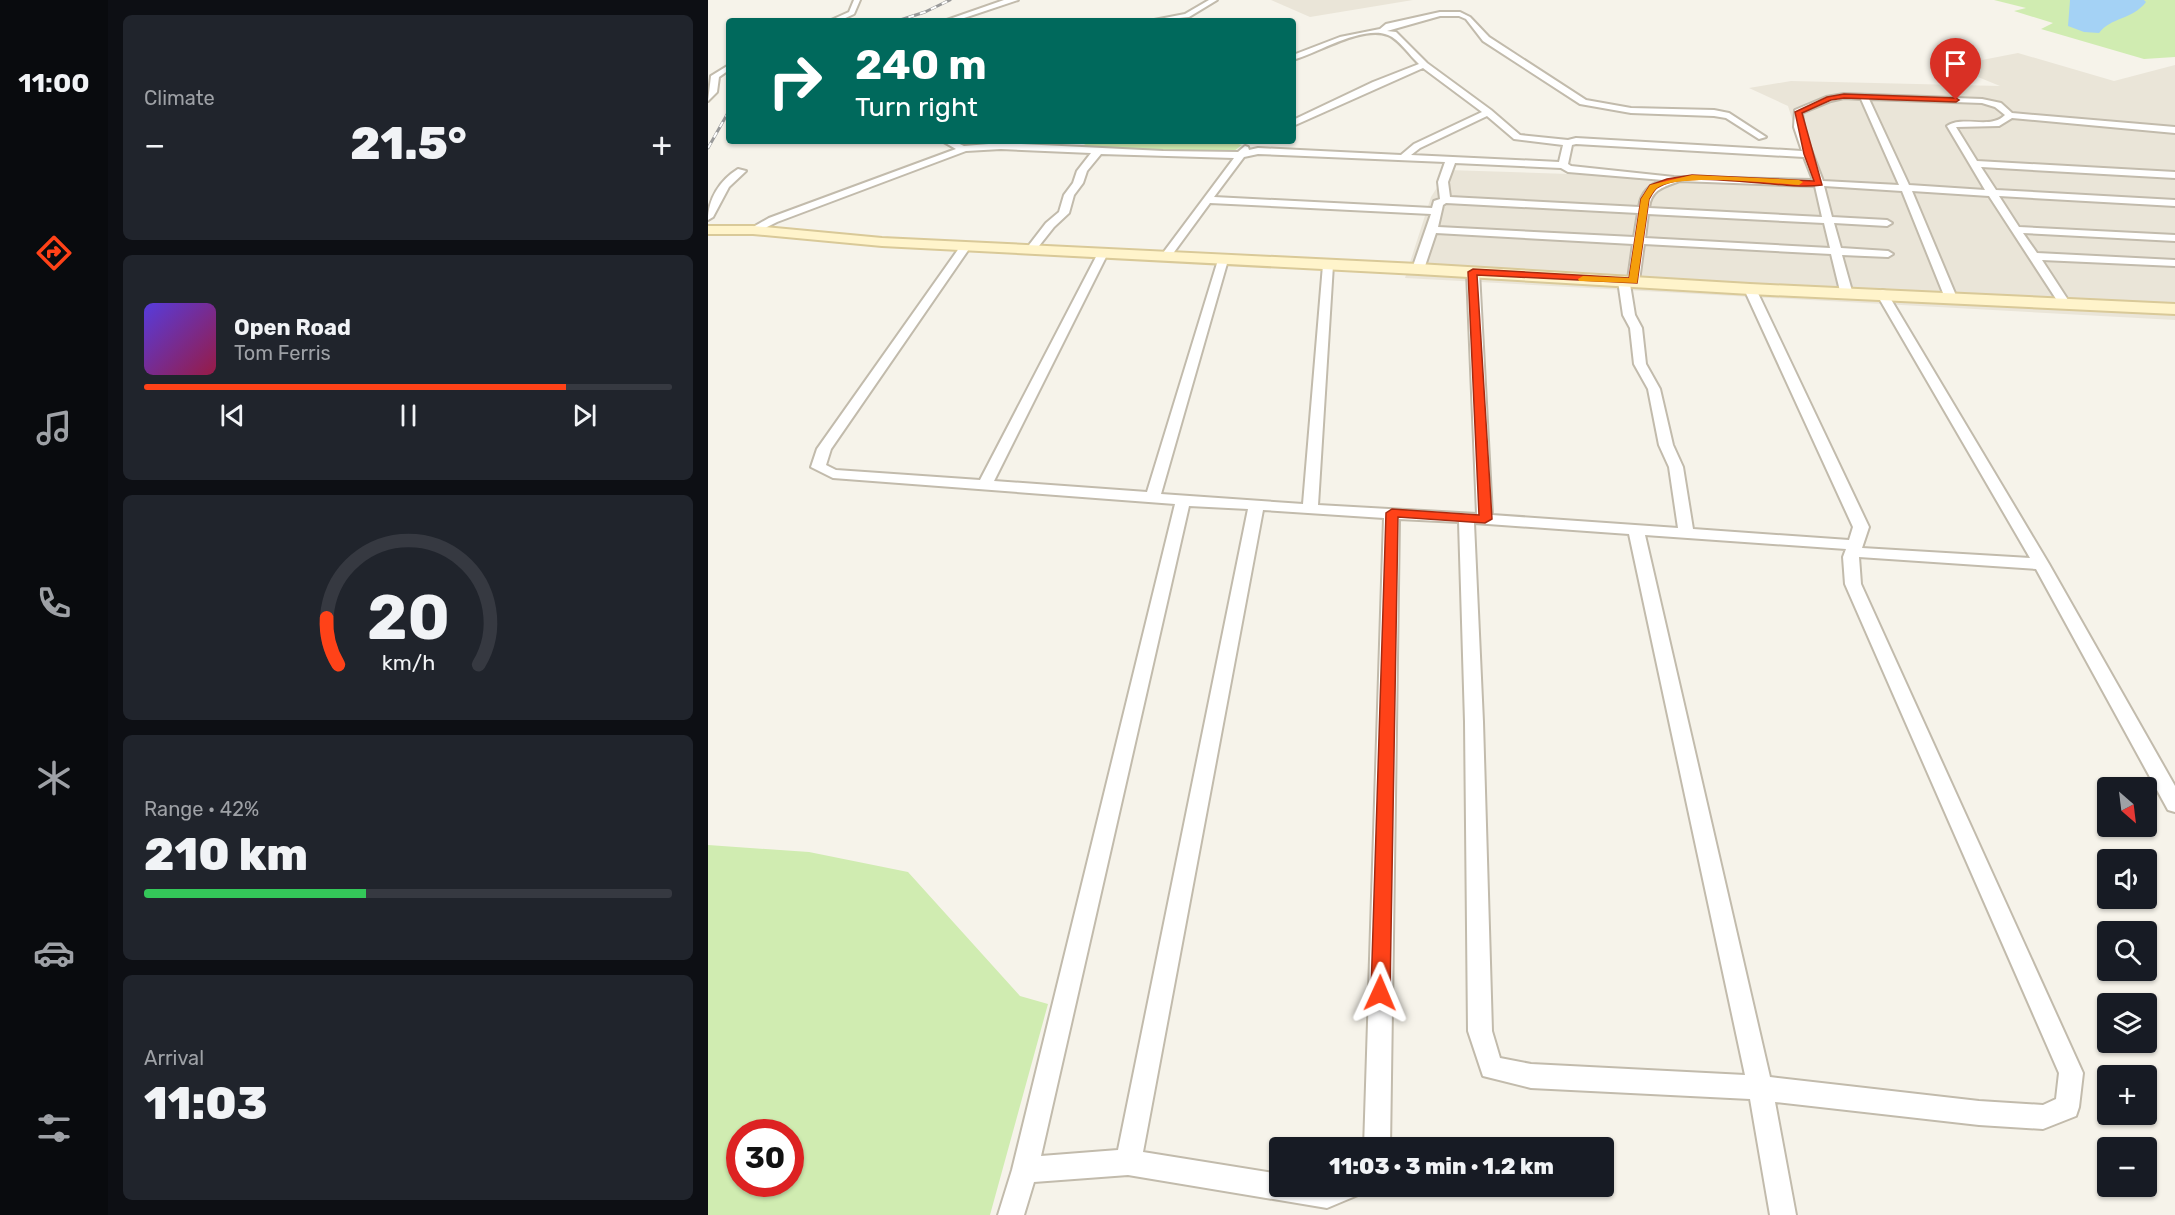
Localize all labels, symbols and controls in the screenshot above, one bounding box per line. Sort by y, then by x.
pin [1930,38,1981,100]
text: 240 m [855,40,987,90]
icon: right [756,42,834,120]
icon: arrive [1939,47,1972,80]
text: 11:00 [18,67,90,99]
text: Climate [144,86,215,110]
text: Turn right [855,91,978,123]
text: 21.5° [350,117,467,170]
text: − [144,125,165,164]
text: + [651,125,672,164]
icon: directions [33,232,75,274]
text: Open Road [234,314,351,341]
text: Tom Ferris [234,341,331,365]
icon: previous [216,399,249,432]
icon: pause [392,399,425,432]
icon: next [568,399,601,432]
icon: music [33,407,75,449]
text: 20 [367,581,449,655]
icon: phone [33,582,75,624]
text: km/h [381,650,435,675]
icon: climate [33,757,75,799]
north arrow [2097,777,2157,837]
map controls [2097,777,2157,1197]
text: Range · 42% [144,797,259,821]
text: 210 km [144,828,308,881]
button: sound [2097,849,2157,909]
button: search [2097,921,2157,981]
icon: car [33,932,75,974]
position arrow [1348,961,1412,1025]
button: layers [2097,993,2157,1053]
text: Arrival [144,1046,204,1070]
button: + [2097,1065,2157,1125]
text: 11:03 [144,1077,267,1130]
icon: filters [33,1107,75,1149]
speed limit sign: 30 [726,1119,804,1197]
button: − [2097,1137,2157,1197]
text: 11:03 · 3 min · 1.2 km [1329,1153,1554,1180]

